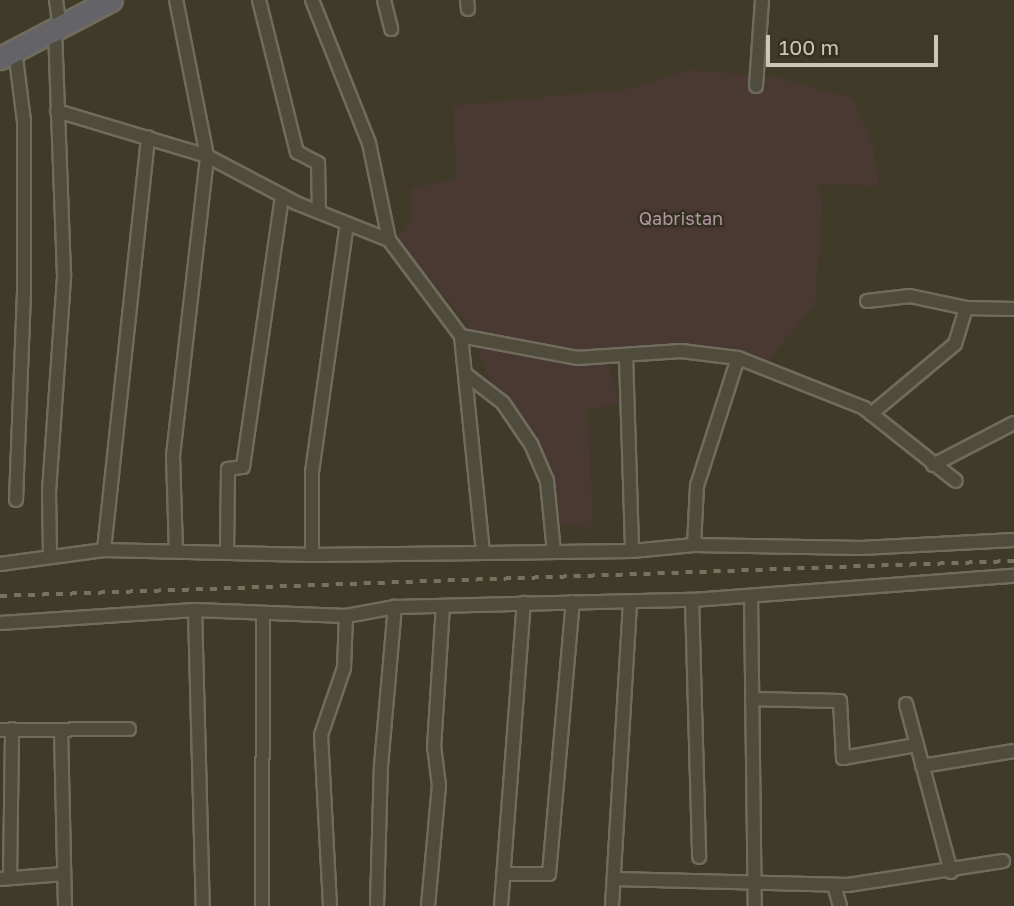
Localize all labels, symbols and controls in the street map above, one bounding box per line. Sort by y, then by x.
scale bar [769,21,940,65]
text: 100 m [779,34,839,60]
park label: Qabristan [639,207,723,229]

